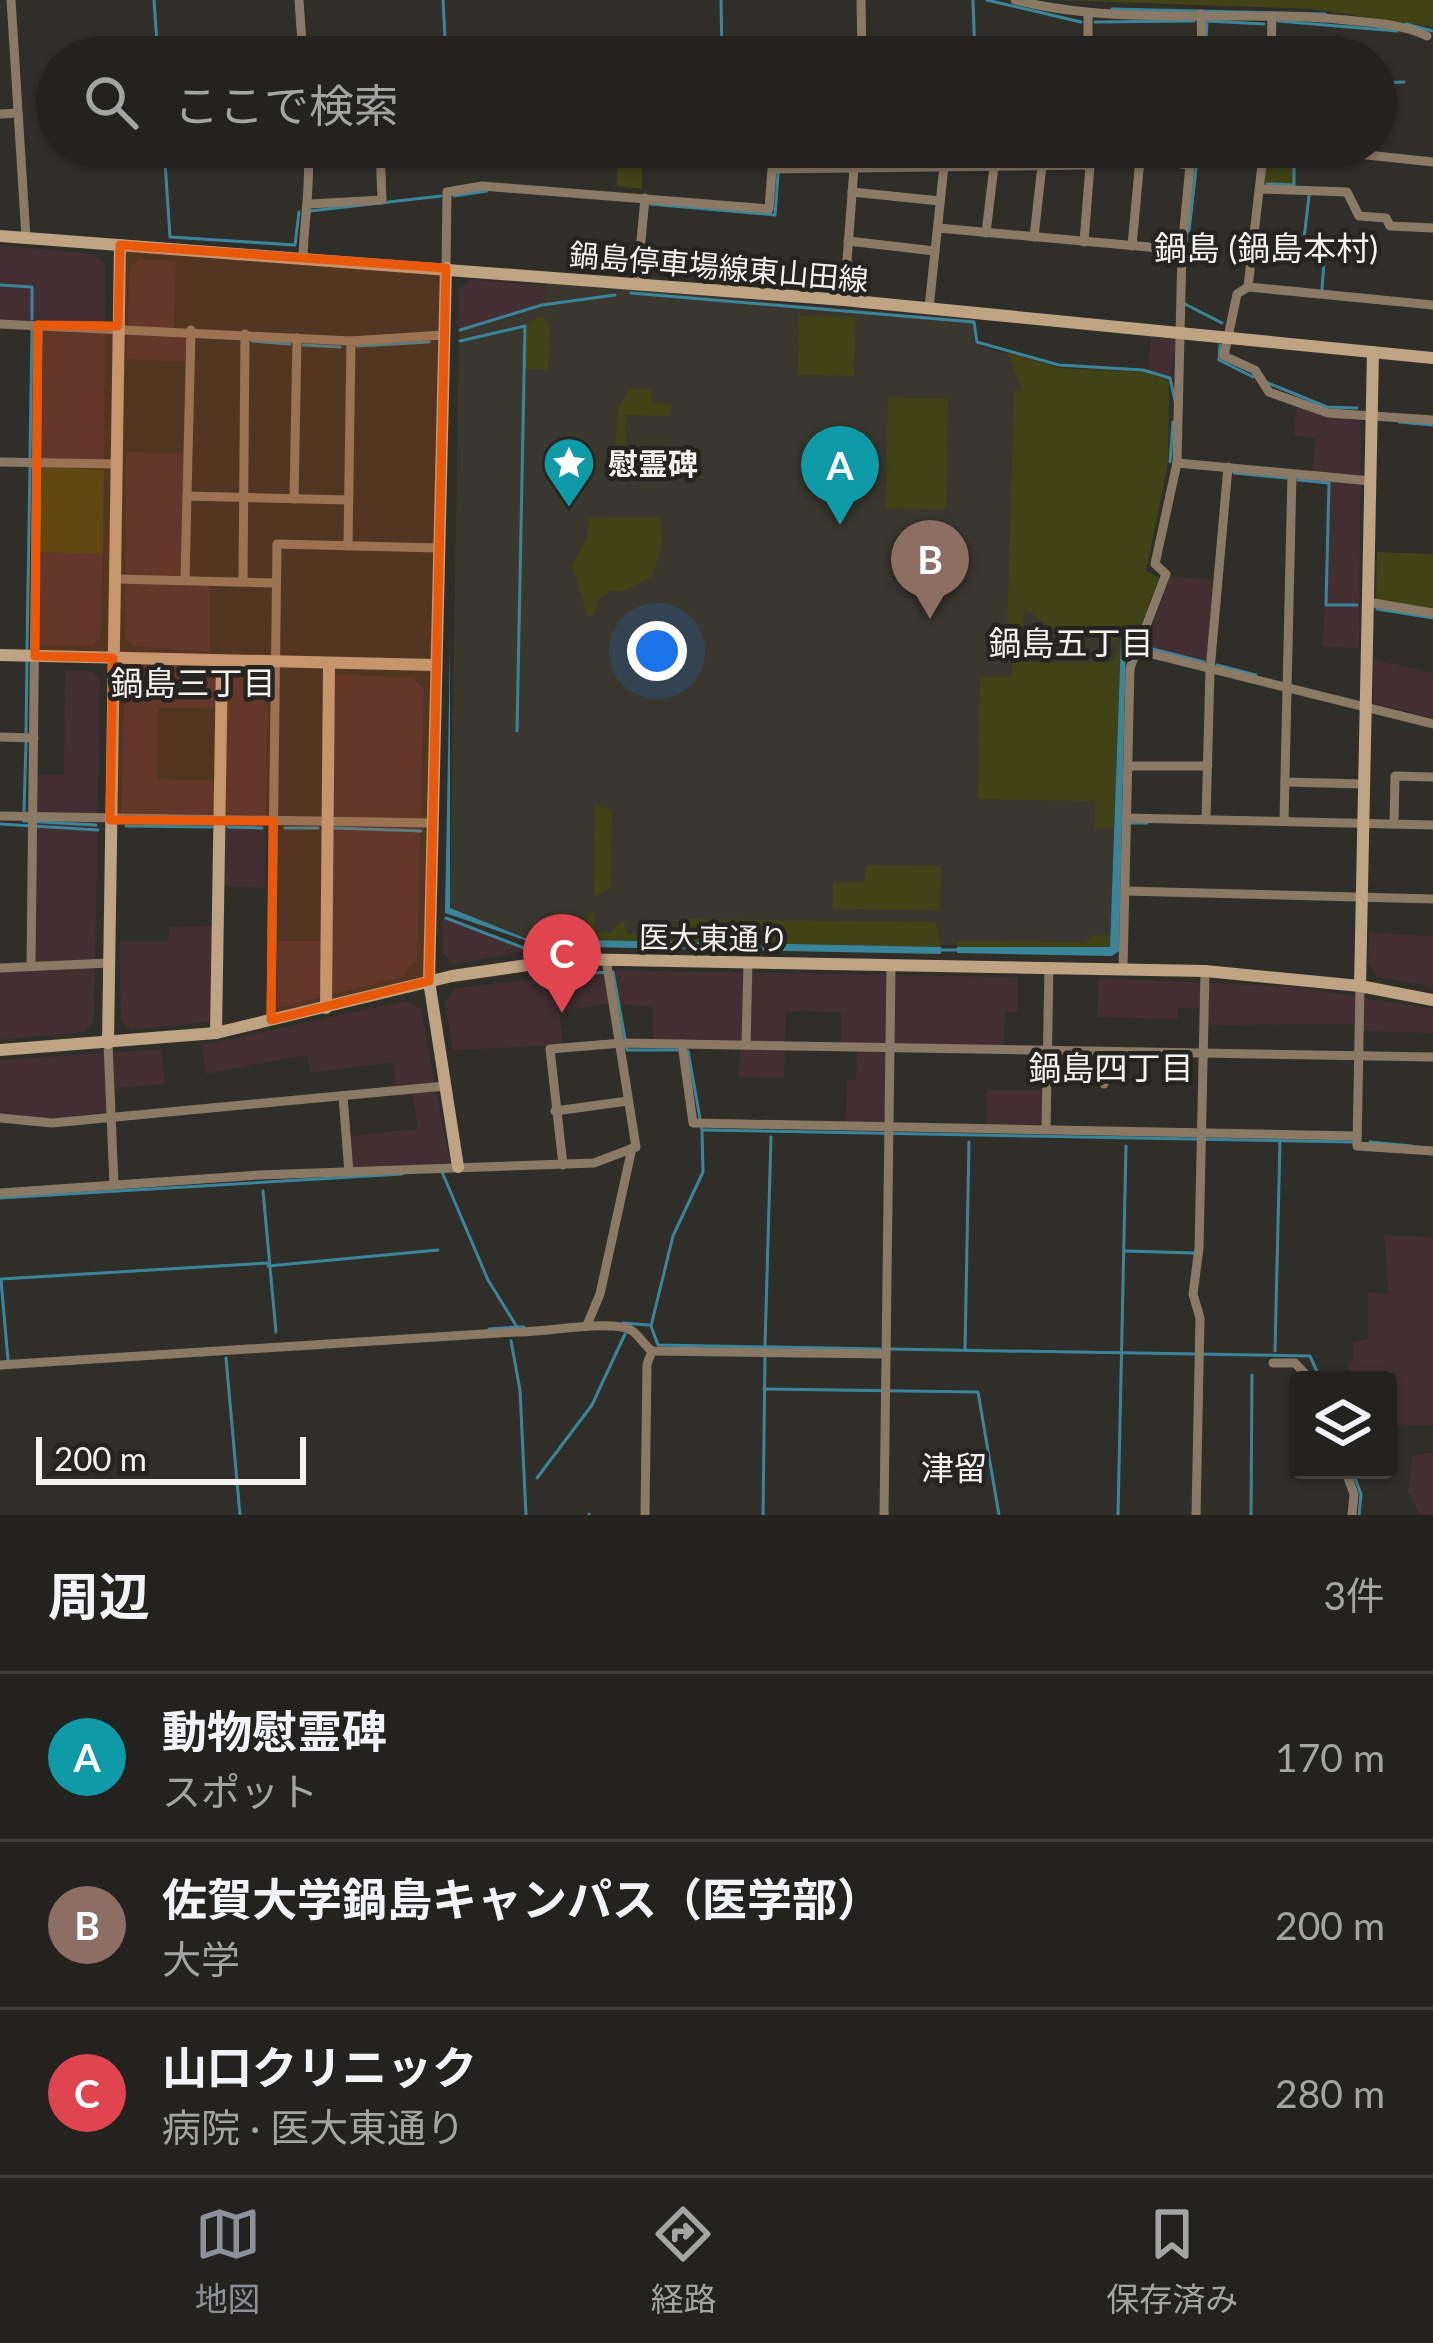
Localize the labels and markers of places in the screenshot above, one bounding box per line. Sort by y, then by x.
pin: A [801,426,879,525]
place icon: 慰霊碑 [541,435,597,509]
place label: 慰霊碑 [608,445,698,481]
pin: B [891,520,969,619]
pin: C [523,914,601,1013]

